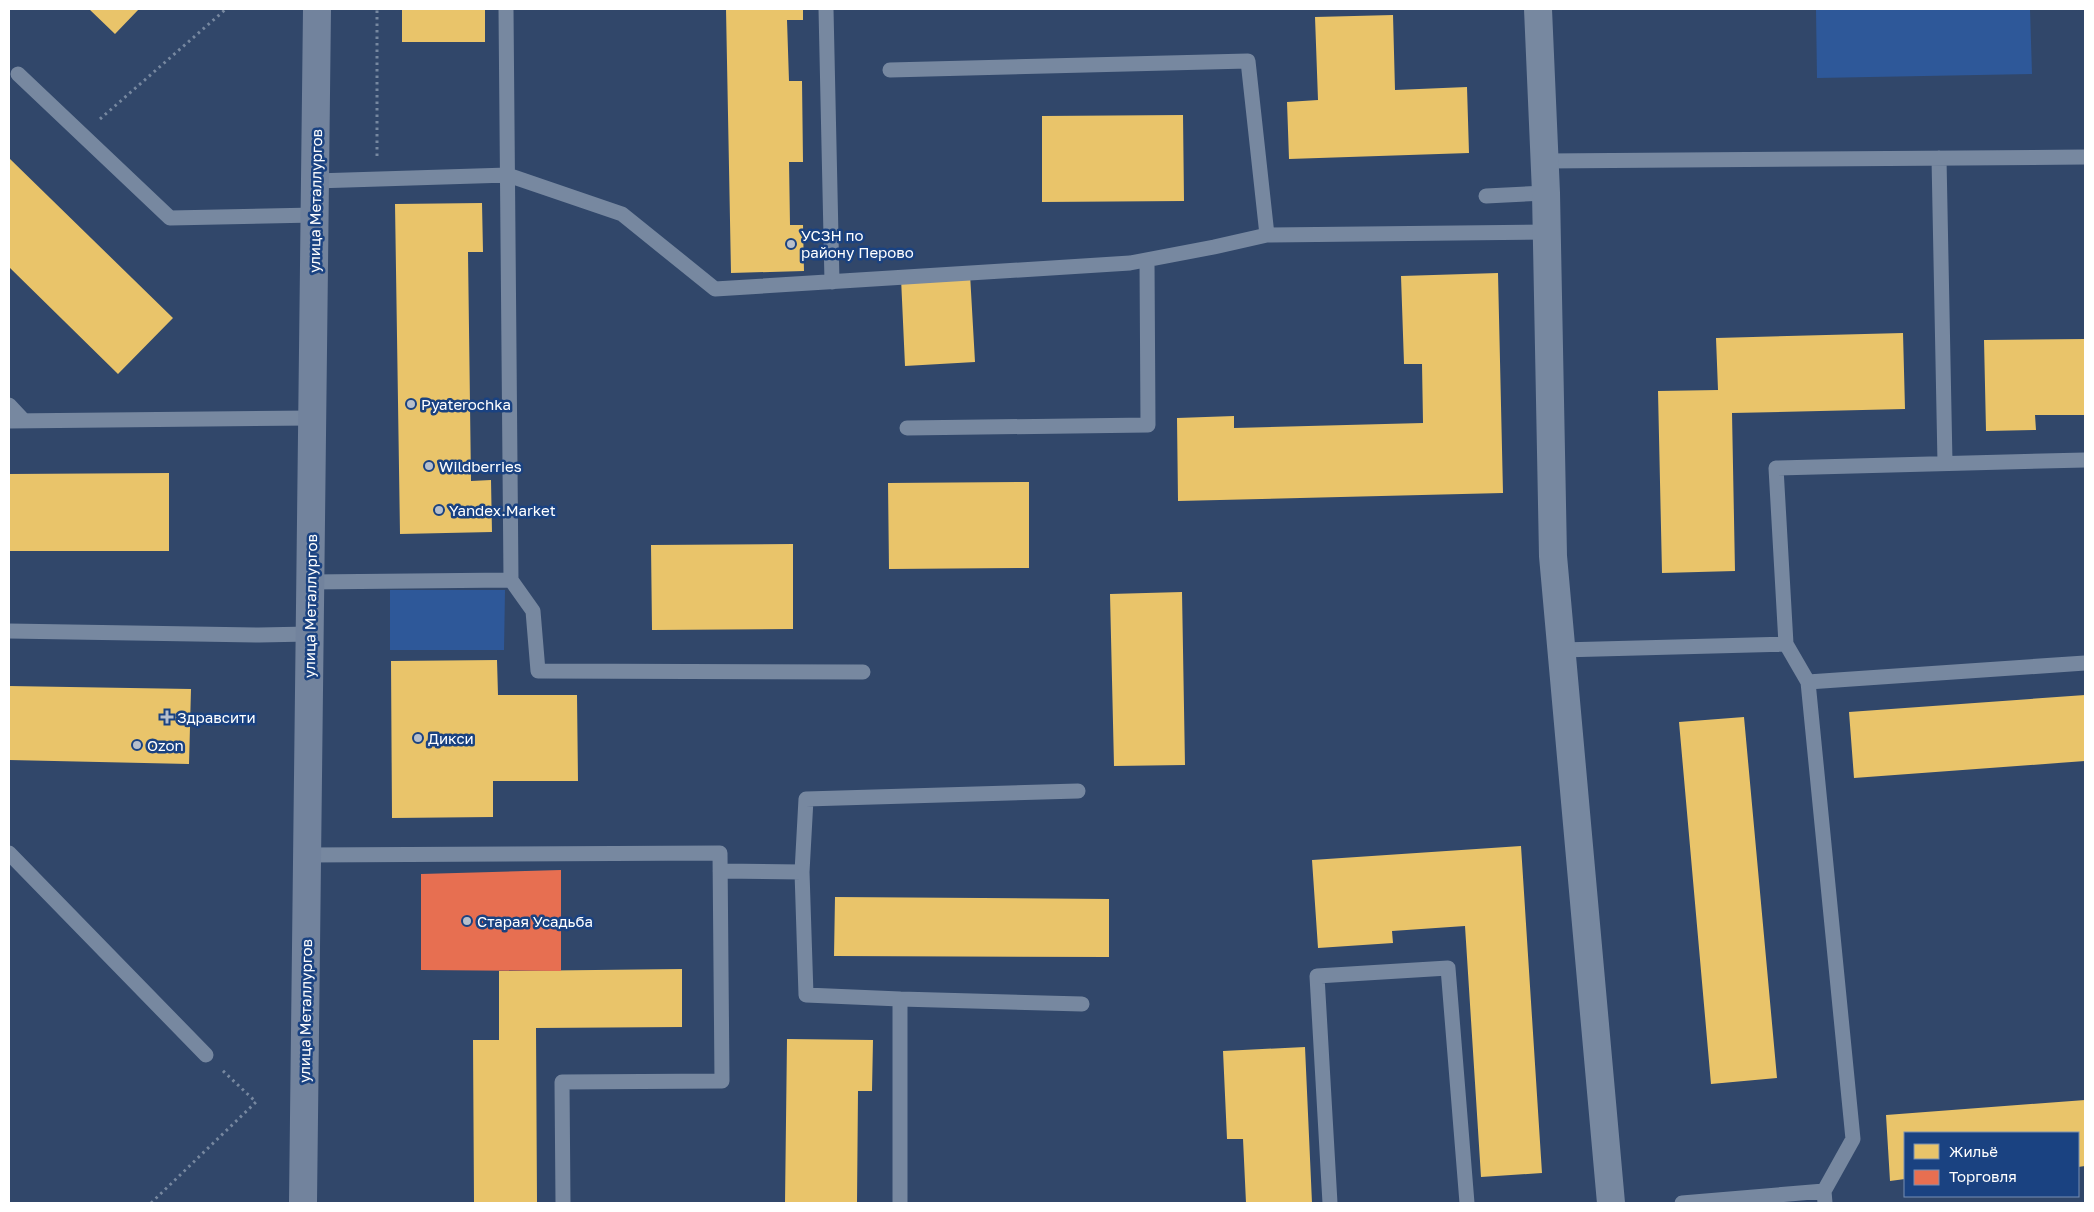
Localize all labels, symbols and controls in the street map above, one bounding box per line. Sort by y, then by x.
street label: улица Металлургов [305,129,325,273]
place label: УСЗН по району Перово [801,226,914,261]
marker: УСЗН по району Перово [785,238,797,250]
place label: Pyaterochka [421,395,511,413]
marker: Pyaterochka [405,398,417,410]
place label: Wildberries [439,457,522,475]
marker: Wildberries [423,460,435,472]
place label: Yandex.Market [449,501,556,519]
marker: Yandex.Market [433,504,445,516]
street label: улица Металлургов [300,534,320,678]
place label: Здравсити [177,708,256,726]
marker: Здравсити [161,711,173,723]
place label: Дикси [428,729,474,747]
marker: Дикси [412,732,424,744]
place label: Ozon [147,736,184,754]
marker: Ozon [131,739,143,751]
place label: Старая Усадьба [477,912,593,930]
marker: Старая Усадьба [461,915,473,927]
street label: улица Металлургов [295,939,315,1083]
legend [1904,1132,2079,1197]
text: Жильё [1949,1142,1998,1160]
text: Торговля [1949,1167,2017,1185]

